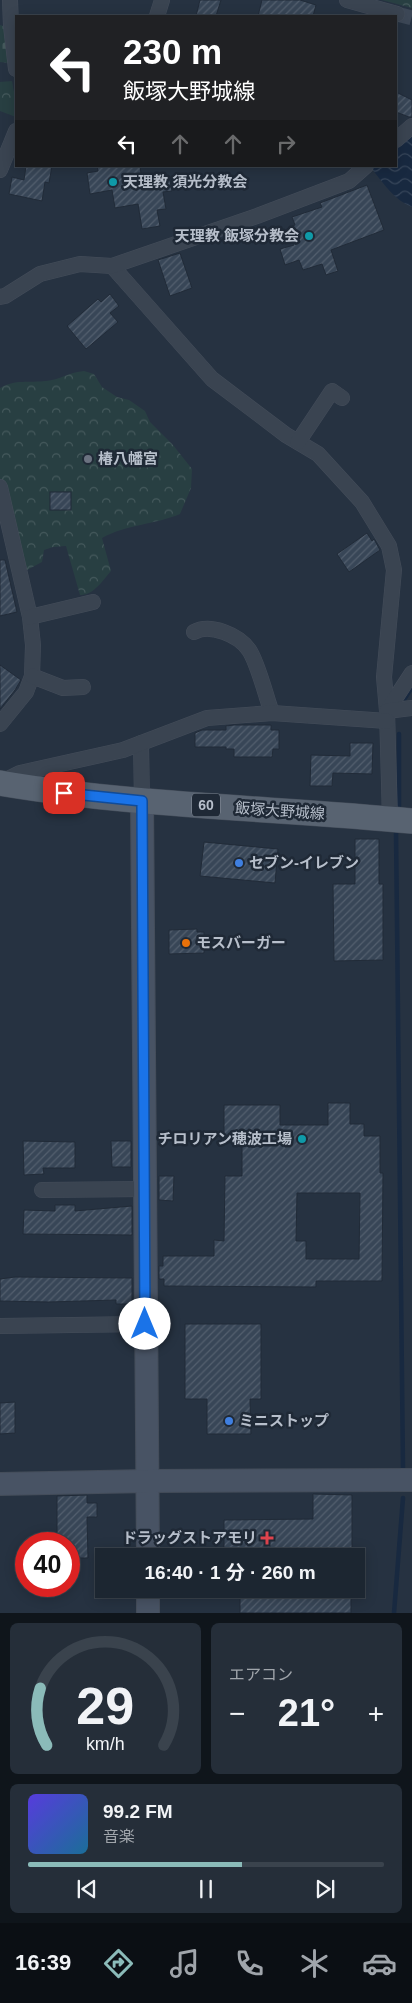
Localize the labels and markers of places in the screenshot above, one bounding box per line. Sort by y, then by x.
place label: 天理教 須光分教会 [123,173,247,190]
marker: 天理教 須光分教会 [107,176,119,188]
place label: 天理教 飯塚分教会 [175,227,299,244]
marker: 天理教 飯塚分教会 [303,230,315,242]
place label: 椿八幡宮 [98,450,158,467]
marker: 椿八幡宮 [82,453,94,465]
pin [43,772,85,814]
place label: セブン-イレブン [249,854,359,871]
marker: セブン-イレブン [233,857,245,869]
place label: モスバーガー [196,934,286,951]
marker: モスバーガー [180,937,192,949]
place label: チロリアン穂波工場 [158,1130,292,1147]
marker: チロリアン穂波工場 [296,1133,308,1145]
place label: ミニストップ [239,1412,329,1429]
marker: ミニストップ [223,1415,235,1427]
place label: ドラッグストアモリ [122,1529,257,1546]
marker: ドラッグストアモリ [261,1532,273,1544]

